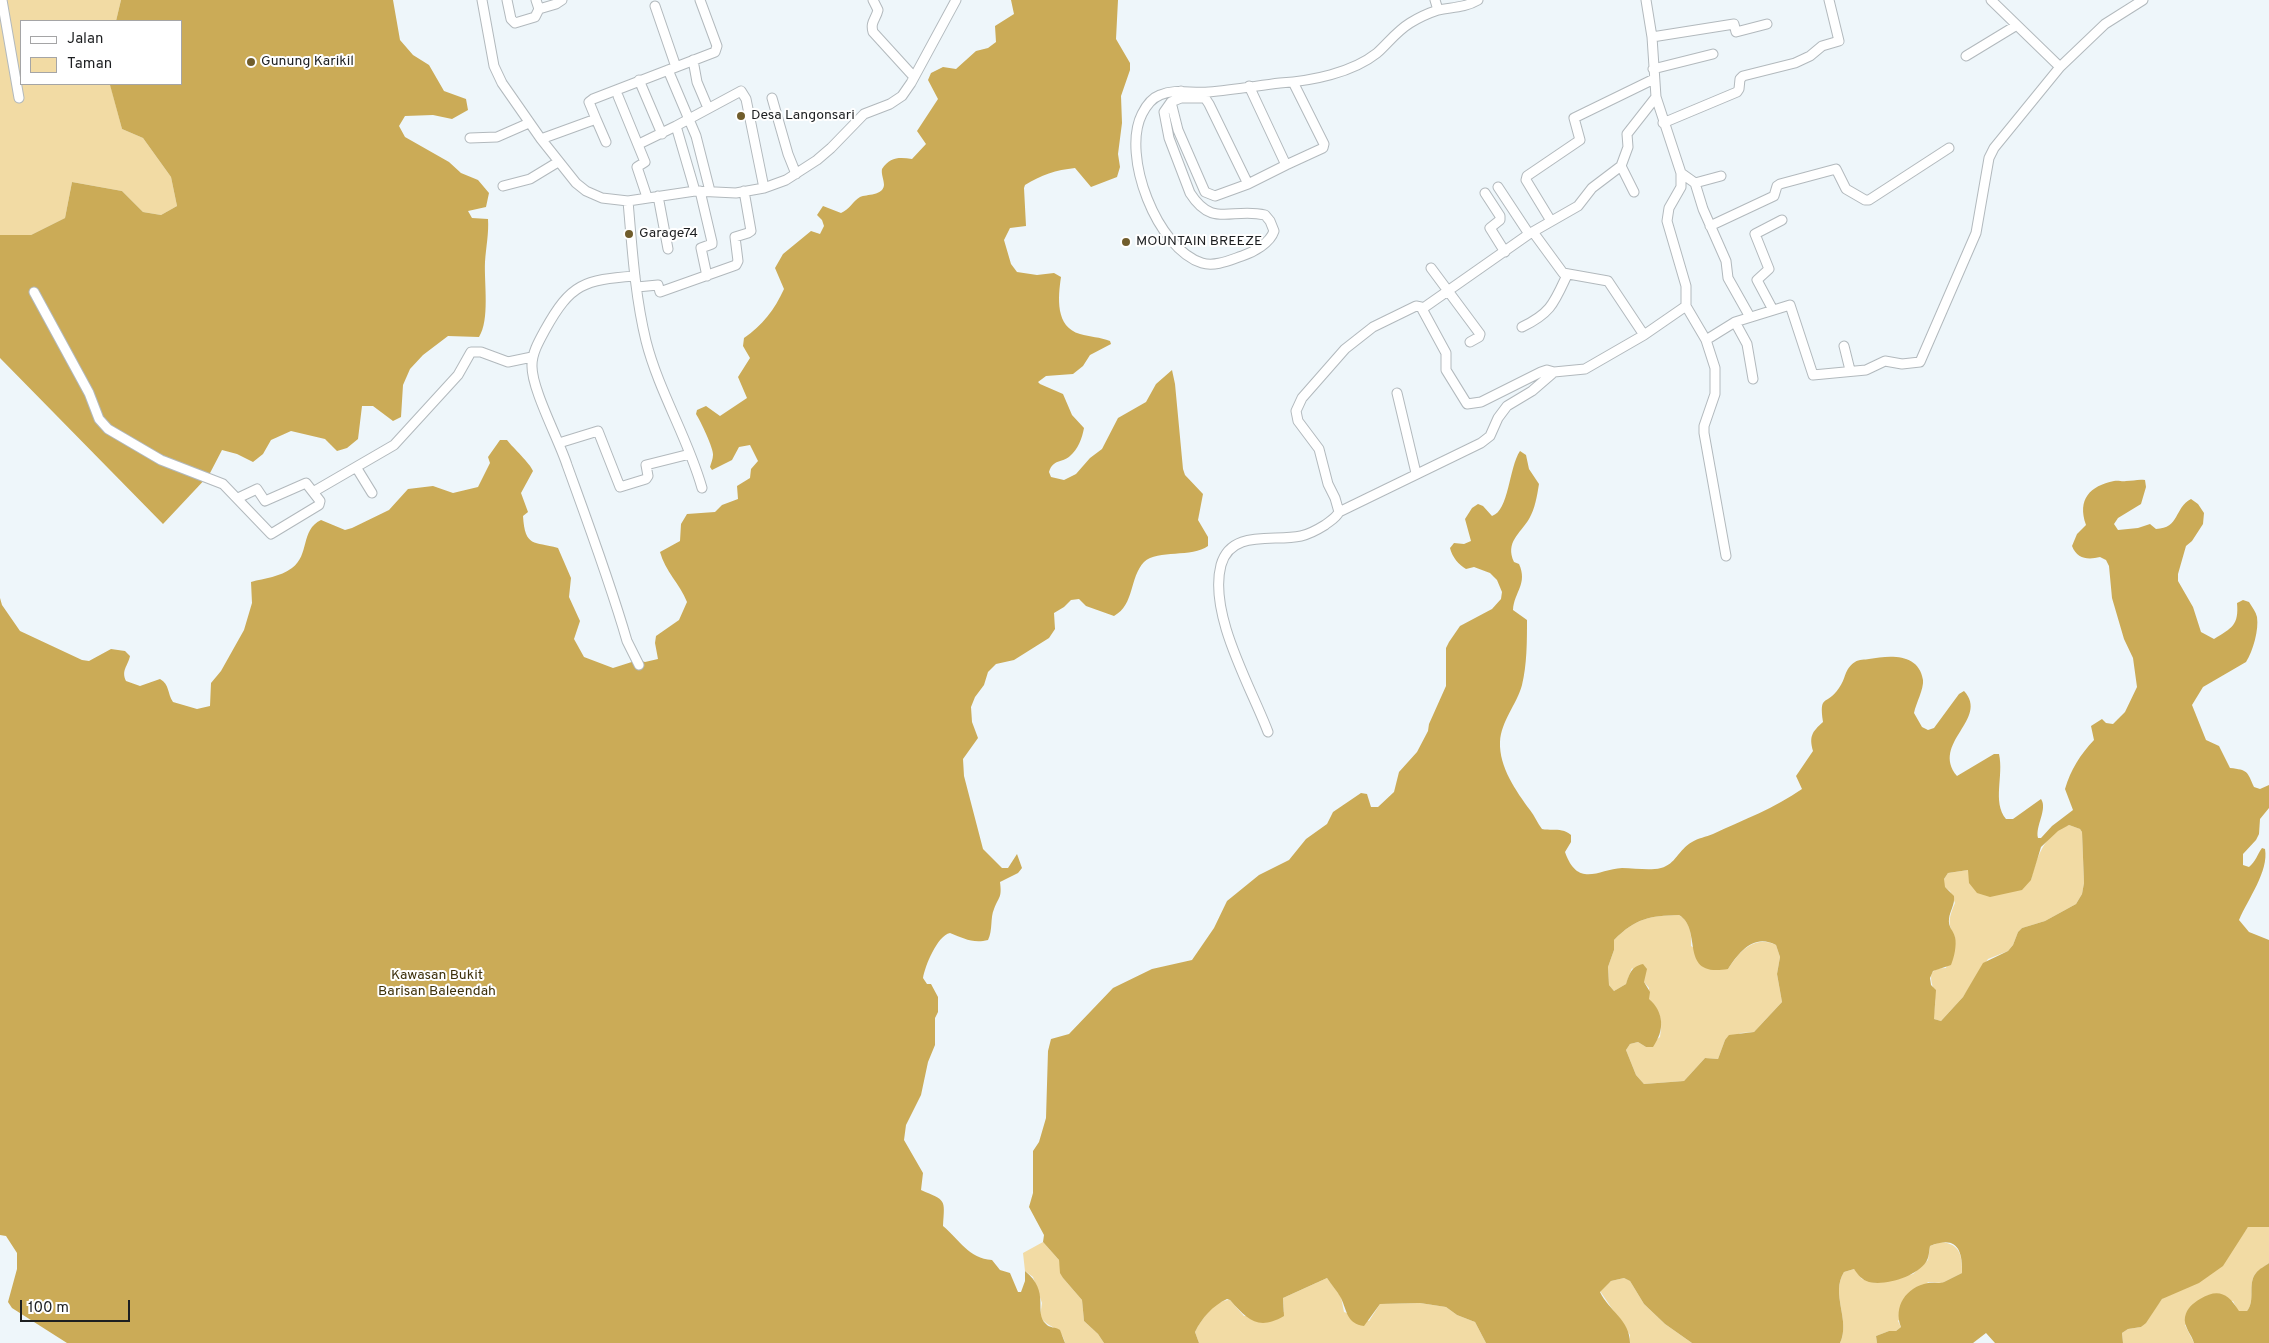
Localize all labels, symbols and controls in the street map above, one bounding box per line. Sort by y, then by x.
legend [20,20,182,85]
text: Jalan [67,30,104,49]
place label: Gunung Karikil [261,54,354,70]
text: Taman [67,55,112,74]
marker: Gunung Karikil [245,56,257,68]
place label: Desa Langonsari [751,108,855,124]
marker: Desa Langonsari [735,110,747,122]
place label: Garage74 [639,226,698,242]
marker: Garage74 [623,228,635,240]
place label: MOUNTAIN BREEZE [1136,234,1262,250]
marker: MOUNTAIN BREEZE [1120,236,1132,248]
park label: Kawasan Bukit Barisan Baleendah [378,968,496,1000]
scale bar [22,1290,132,1322]
text: 100 m [28,1299,69,1318]

